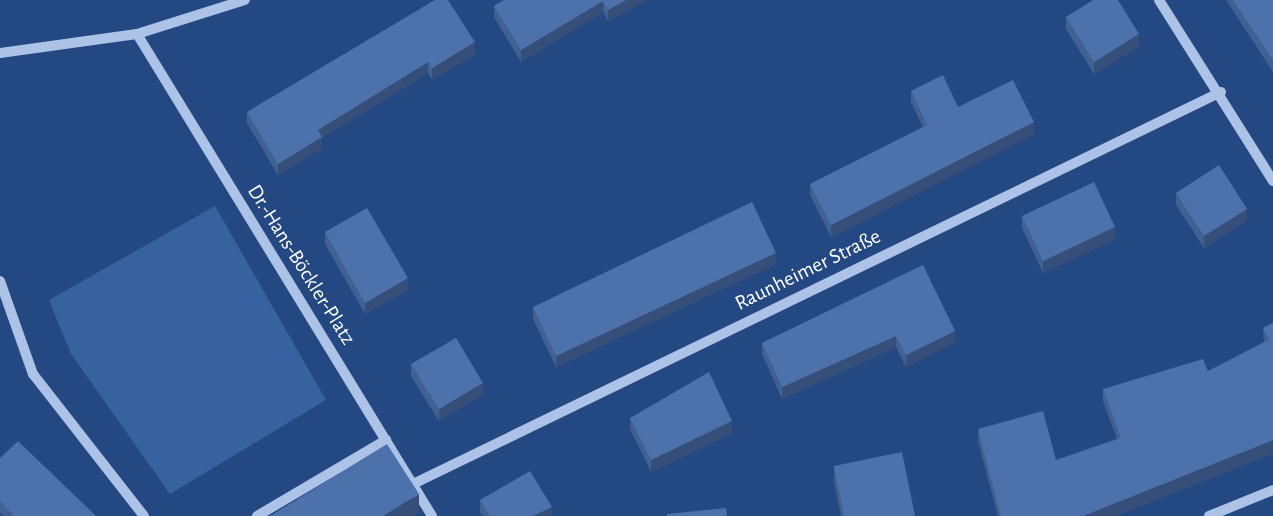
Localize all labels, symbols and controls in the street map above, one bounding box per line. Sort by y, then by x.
street label: Dr.-Hans-Böckler-Platz [242,180,360,350]
street label: Raunheimer Straße [731,224,885,316]

